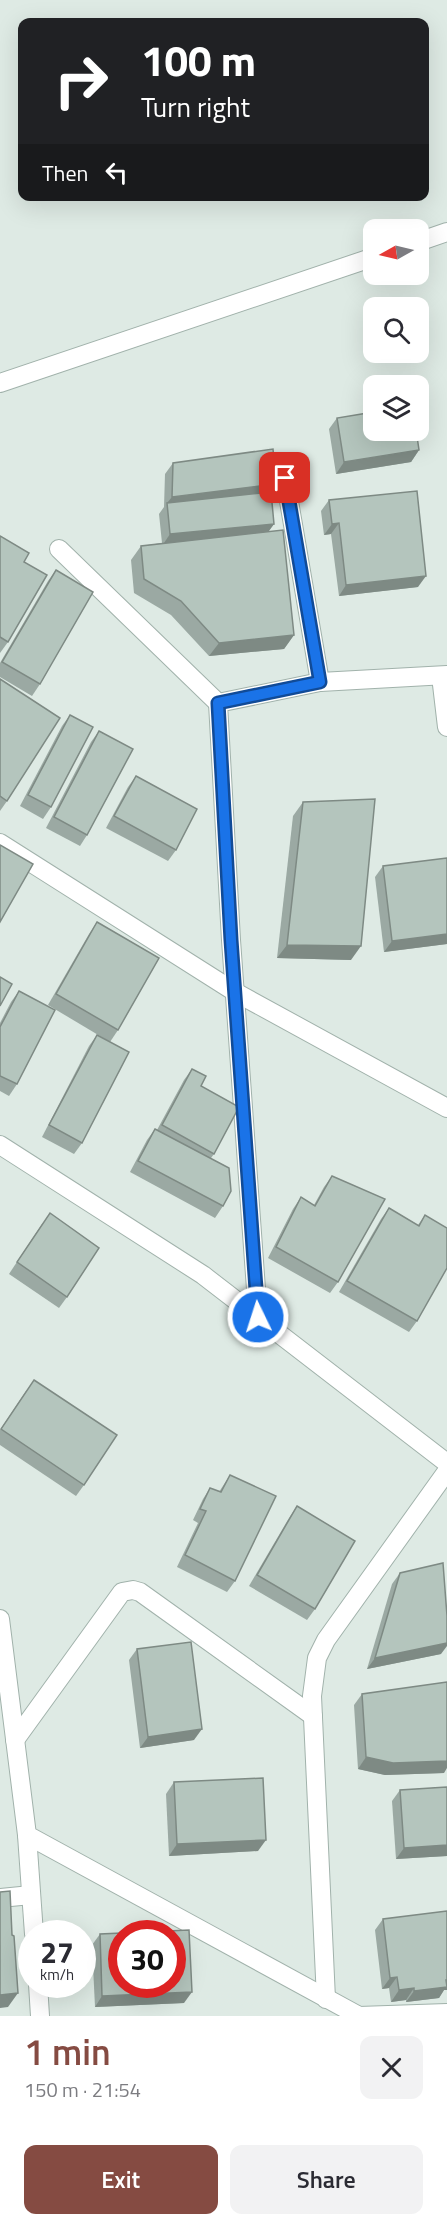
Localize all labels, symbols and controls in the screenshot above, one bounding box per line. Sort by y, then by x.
text: 100 m [141,28,256,92]
icon: right [42,42,120,120]
text: Turn right [141,86,250,127]
text: Then [42,156,88,190]
icon: left [100,156,133,189]
north arrow [363,219,429,285]
map controls [363,219,429,441]
button: search [363,297,429,363]
button: layers [363,375,429,441]
pin [259,452,310,503]
icon: arrive [268,461,301,494]
position arrow [226,1285,290,1349]
speed limit sign: 30 [108,1920,186,1998]
text: 27 [40,1929,74,1975]
text: km/h [40,1963,74,1986]
text: 1 min [24,2024,111,2079]
button: close [360,2036,423,2099]
text: 150 m · 21:54 [24,2074,141,2105]
button: Exit [24,2145,218,2214]
button: Share [230,2145,423,2214]

